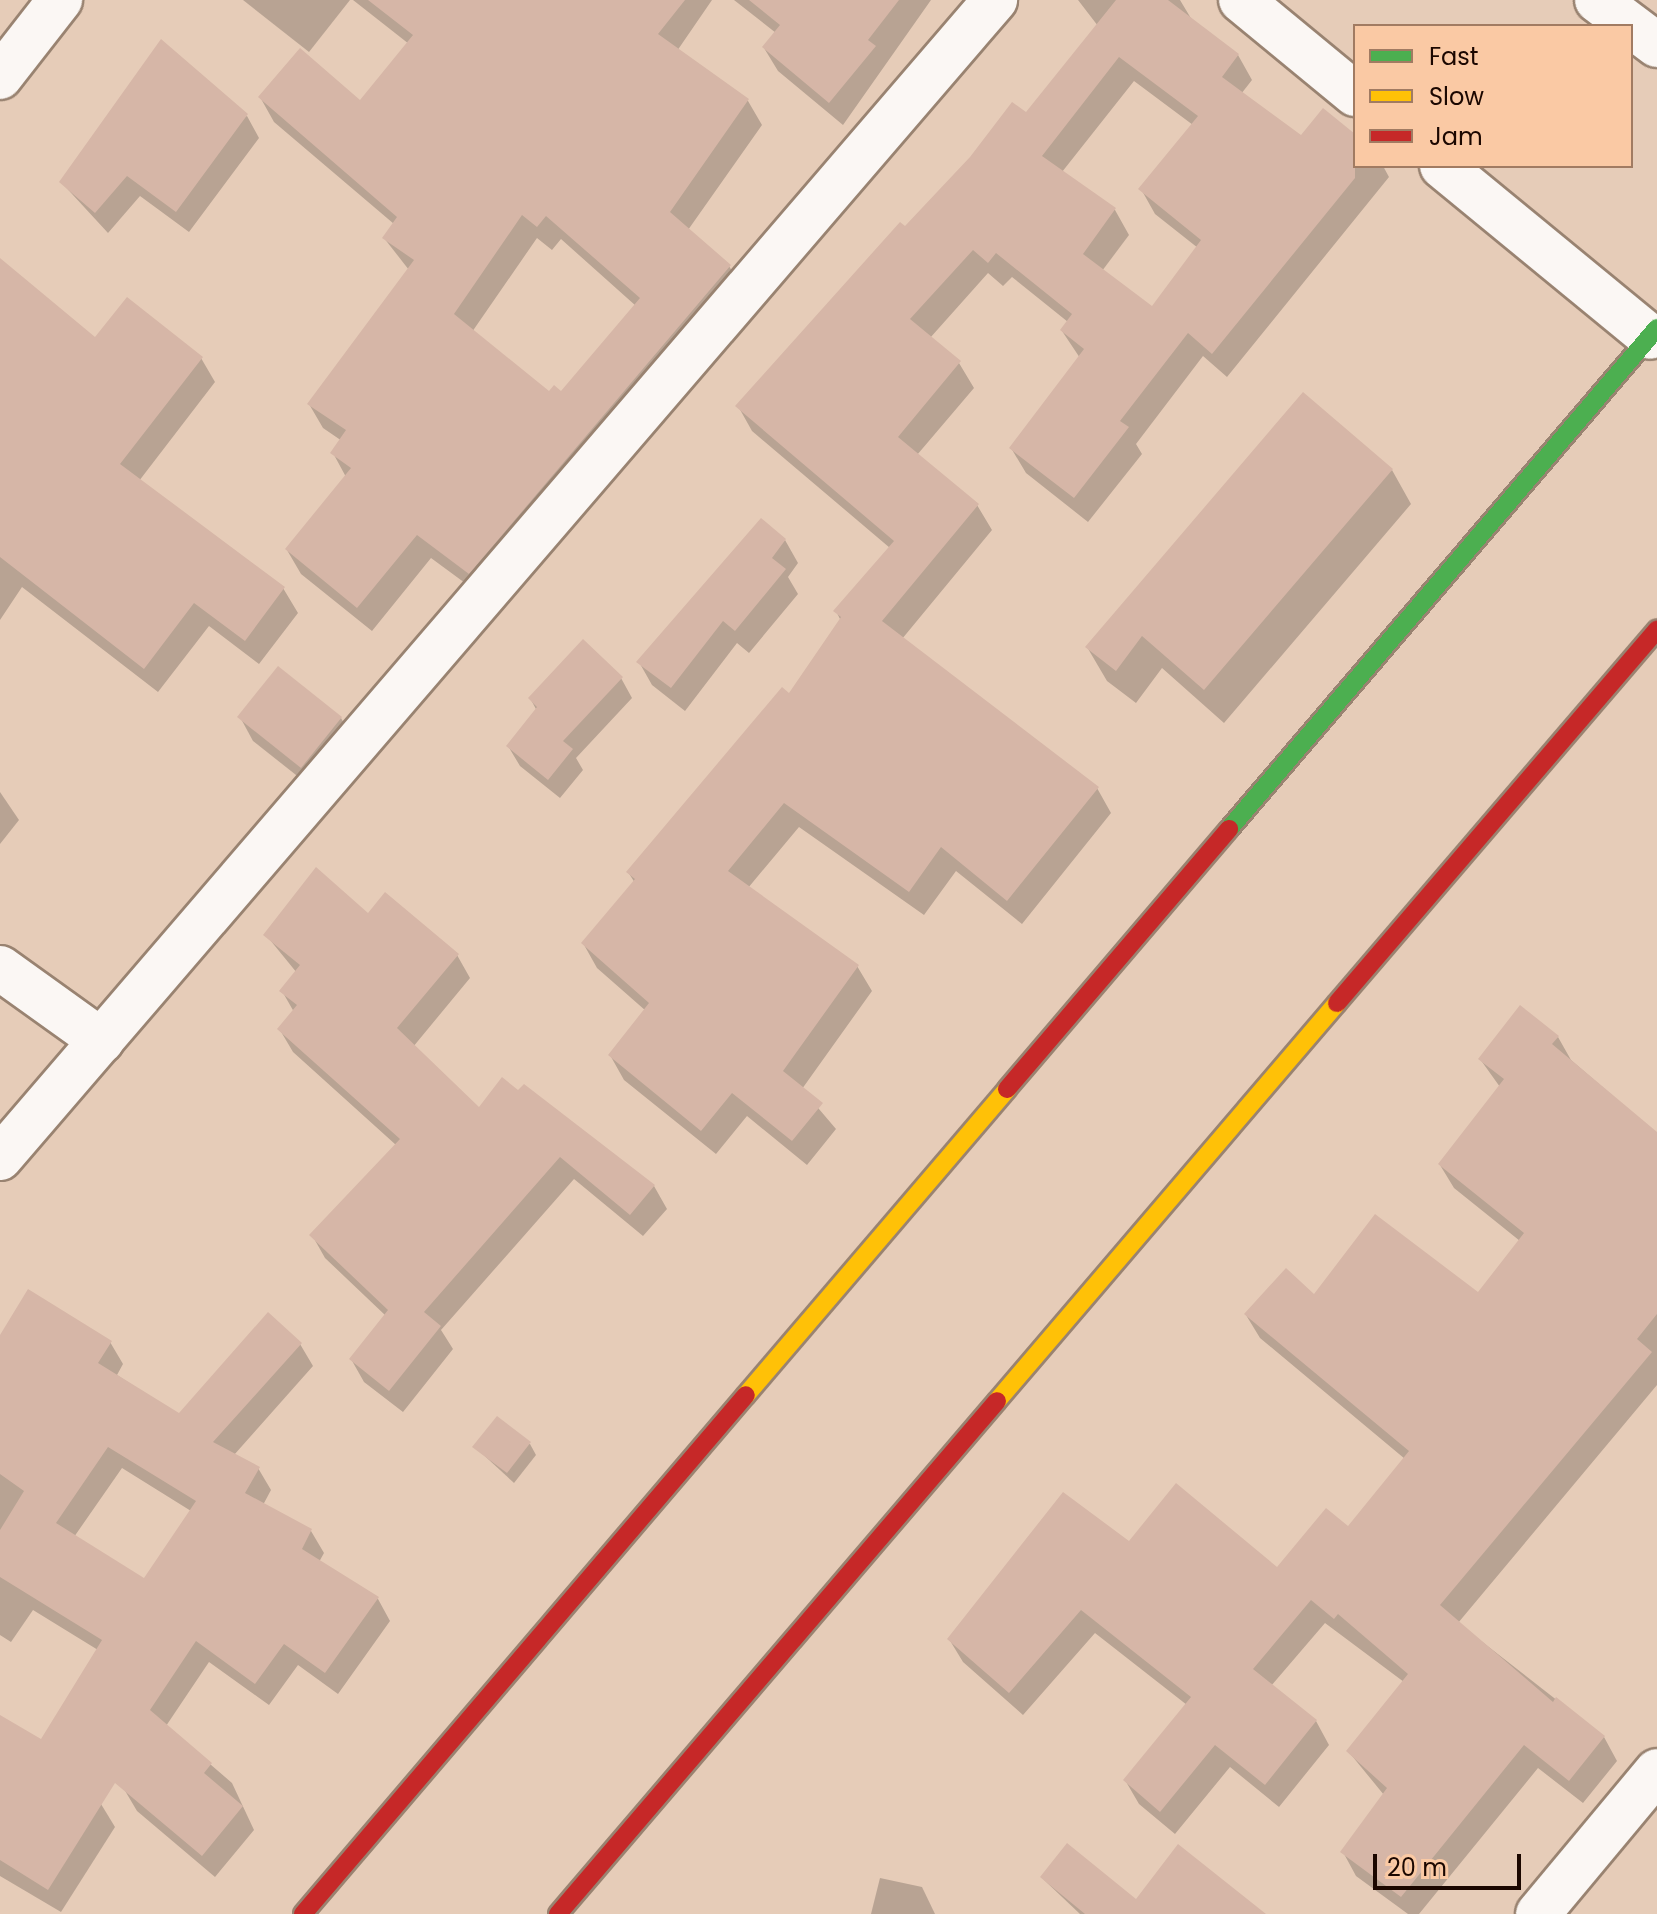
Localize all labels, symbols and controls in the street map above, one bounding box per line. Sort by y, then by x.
legend [1353,24,1633,168]
text: Fast [1429,40,1479,73]
text: Slow [1429,80,1484,113]
text: Jam [1429,120,1483,153]
scale bar [1377,1838,1525,1888]
text: 20 m [1387,1851,1447,1884]

